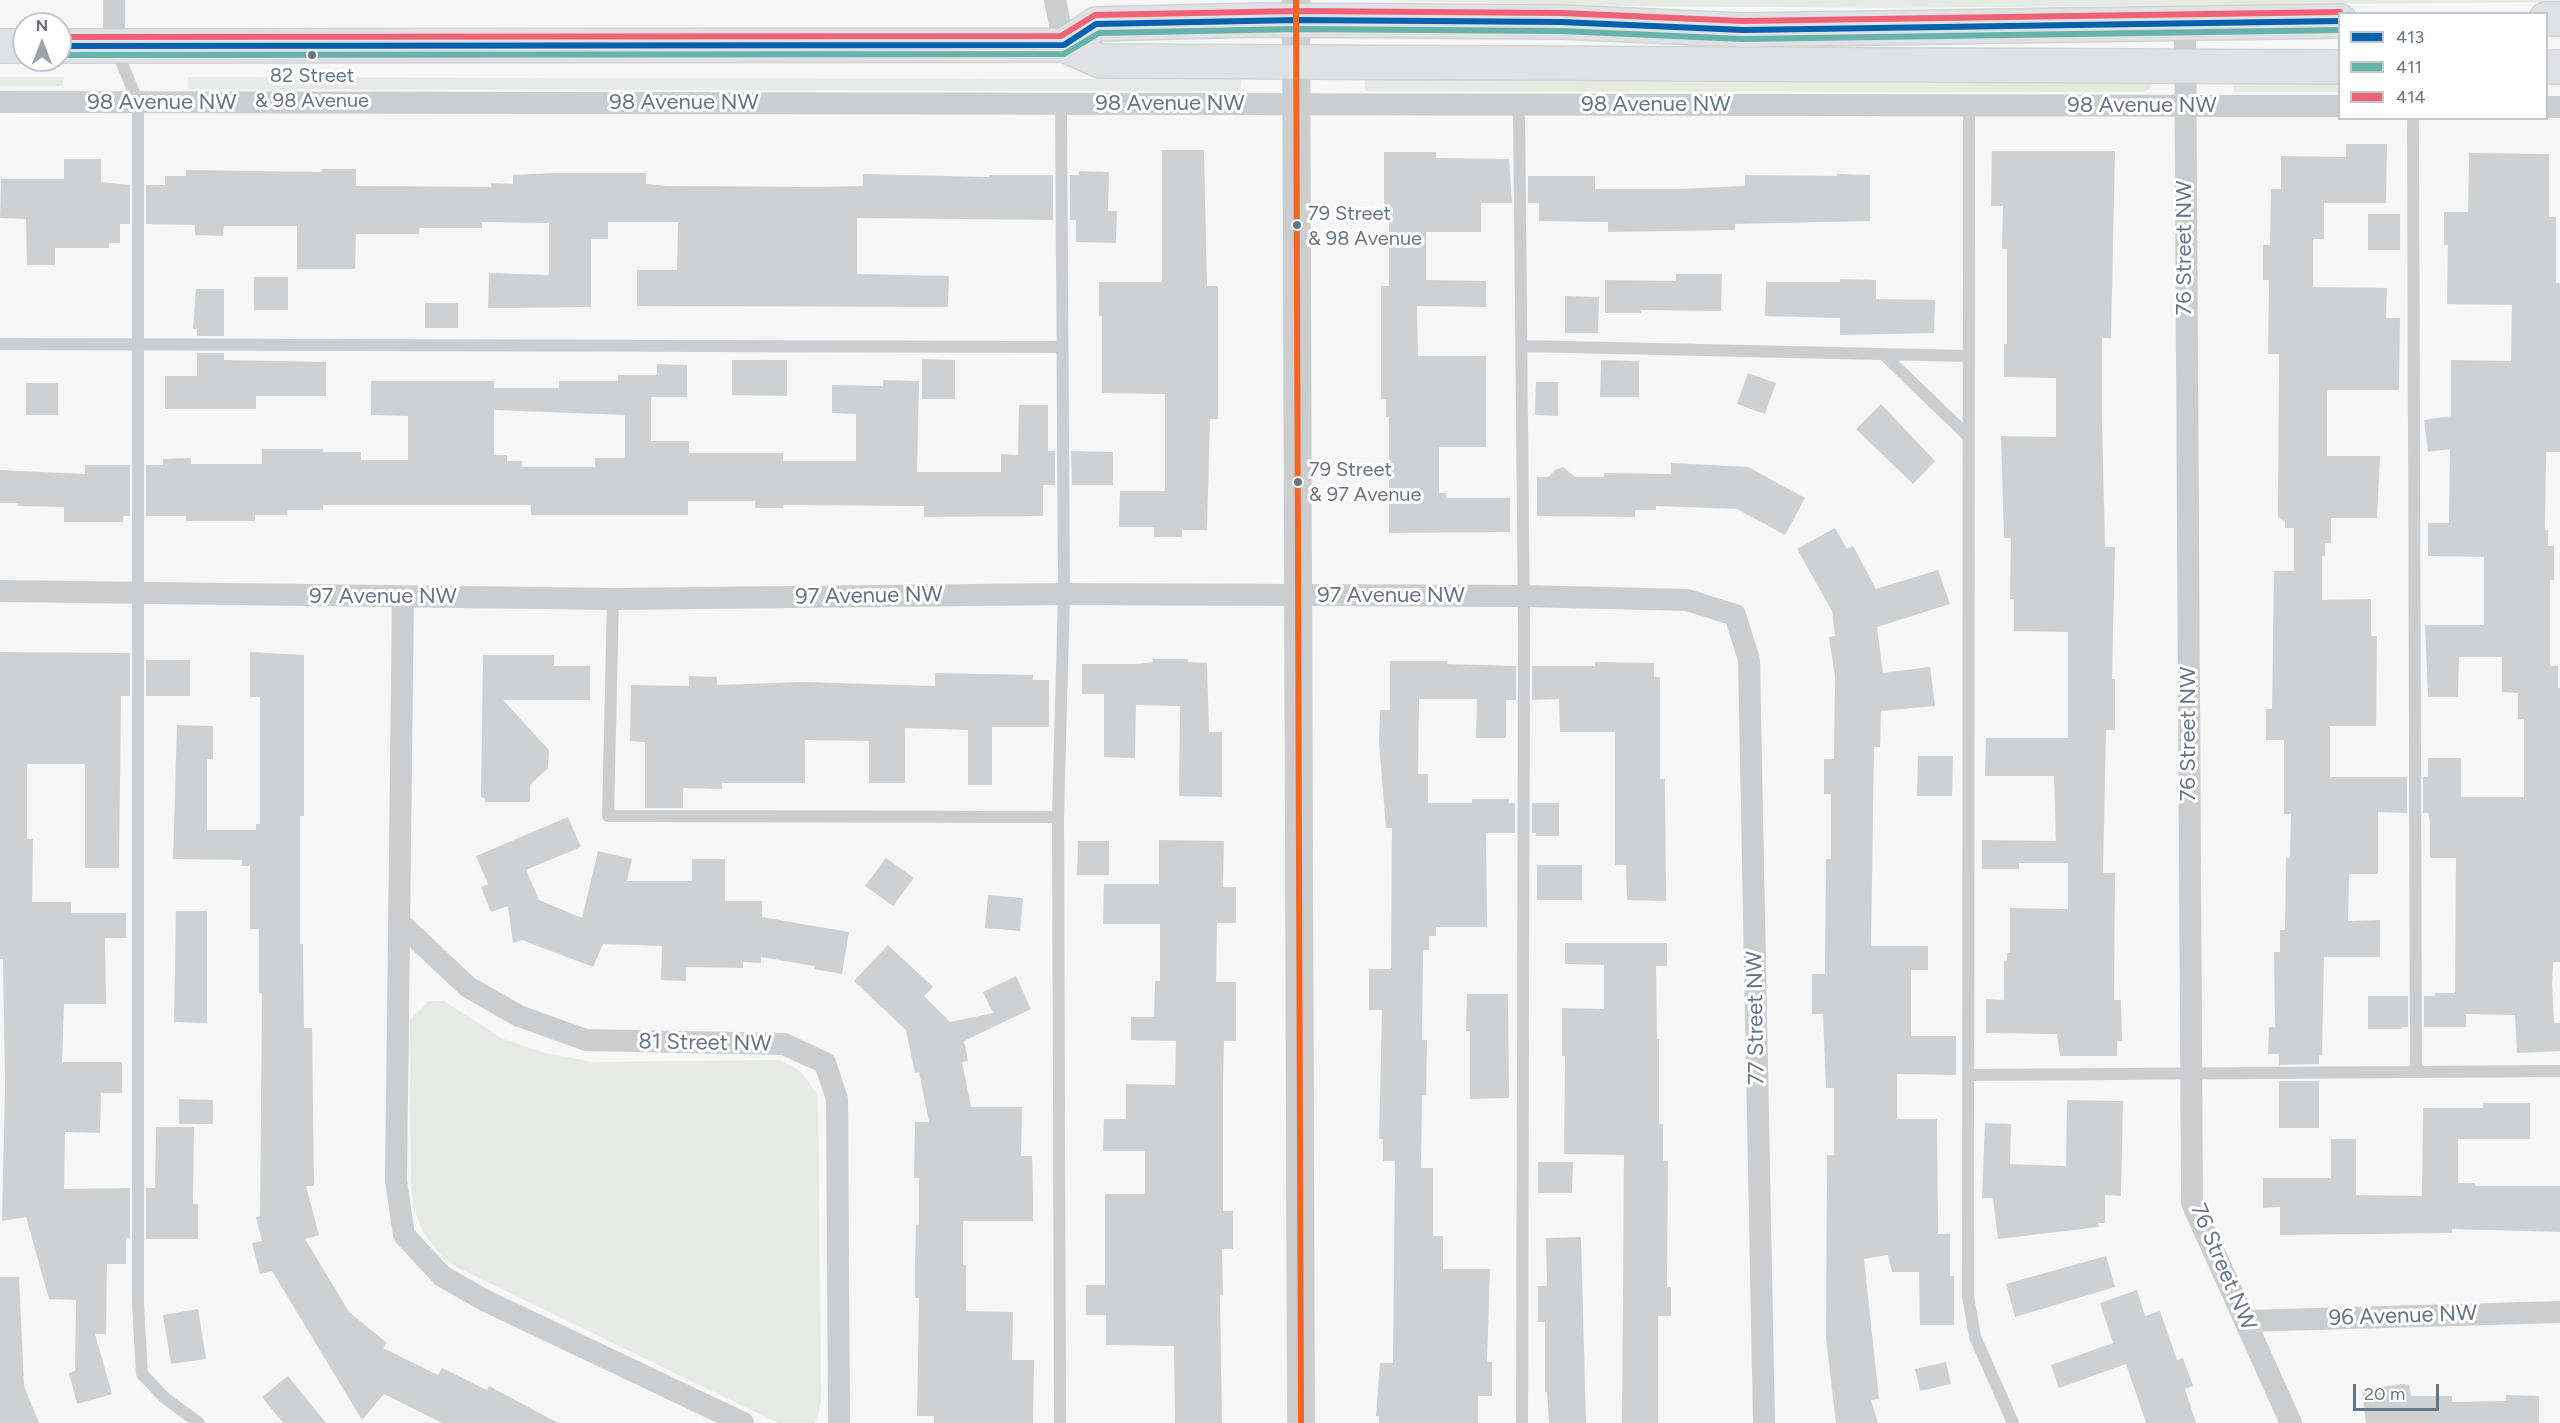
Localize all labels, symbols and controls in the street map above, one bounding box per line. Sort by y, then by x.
north arrow [12,12,72,72]
legend [2338,12,2548,120]
text: N [36,16,48,35]
text: 413 [2396,26,2424,48]
marker: 82 Street & 98 Avenue [306,49,318,61]
text: 411 [2396,56,2422,78]
place label: 82 Street & 98 Avenue [255,64,369,111]
text: 414 [2396,86,2426,108]
street label: 98 Avenue NW [87,90,237,116]
street label: 98 Avenue NW [609,90,759,116]
street label: 98 Avenue NW [1095,91,1245,117]
street label: 98 Avenue NW [1581,92,1731,118]
street label: 98 Avenue NW [2067,93,2217,119]
street label: 76 Street NW [2172,181,2198,315]
place label: 79 Street & 98 Avenue [1308,202,1422,249]
marker: 79 Street & 98 Avenue [1291,219,1303,231]
place label: 79 Street & 97 Avenue [1309,458,1421,505]
marker: 79 Street & 97 Avenue [1292,476,1304,488]
street label: 97 Avenue NW [795,582,943,610]
street label: 97 Avenue NW [1317,583,1465,609]
street label: 97 Avenue NW [309,584,457,610]
street label: 76 Street NW [2176,667,2202,801]
street label: 77 Street NW [1742,951,1770,1085]
street label: 81 Street NW [638,1029,772,1057]
street label: 76 Street NW [2184,1200,2262,1334]
street label: 96 Avenue NW [2328,1300,2478,1332]
scale bar [2356,1372,2442,1410]
text: 20 m [2364,1383,2405,1405]

